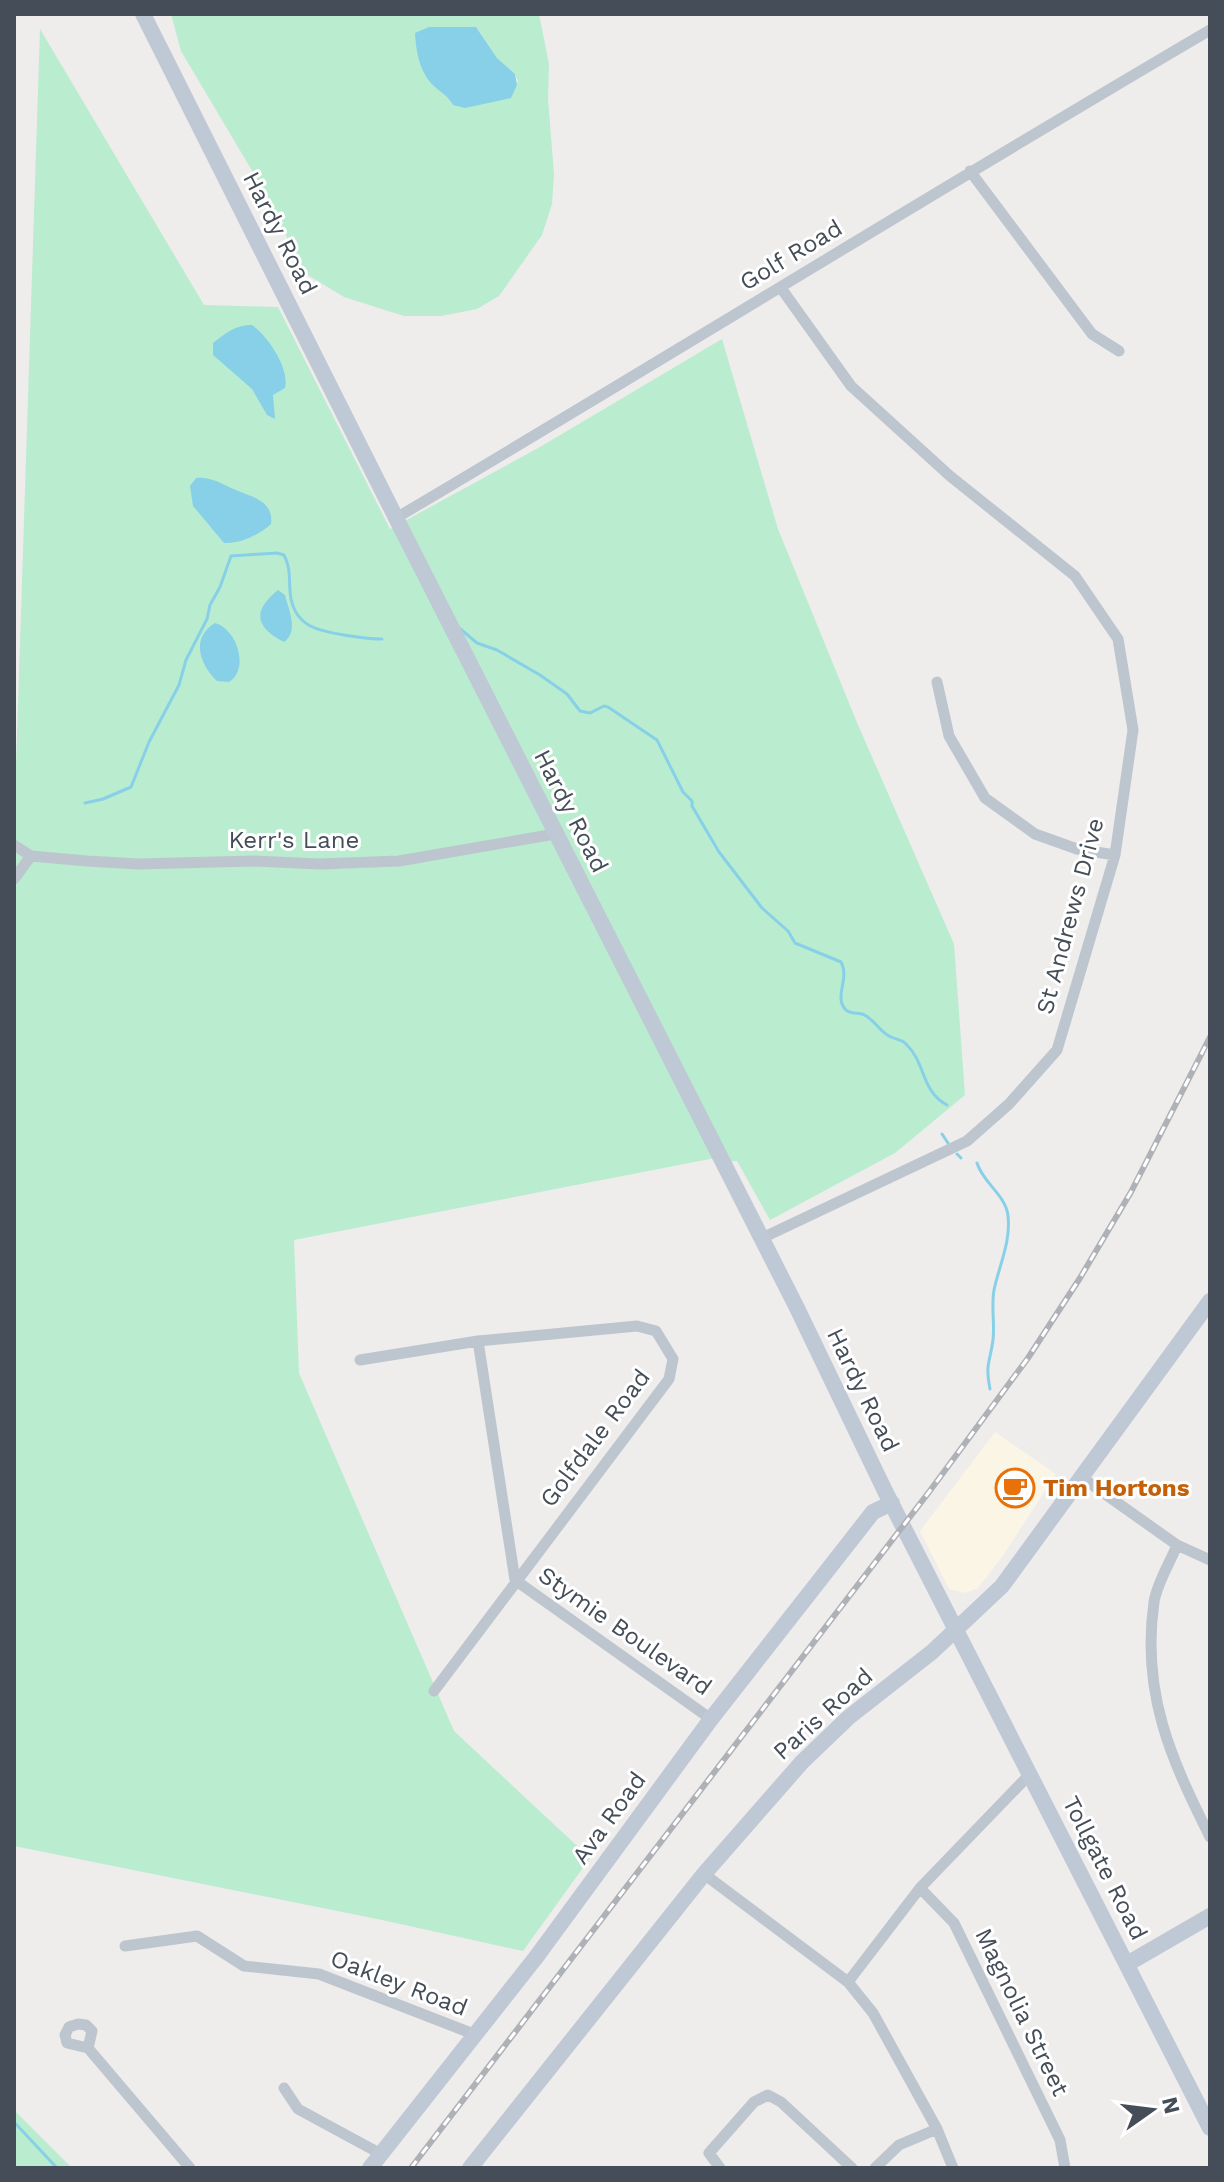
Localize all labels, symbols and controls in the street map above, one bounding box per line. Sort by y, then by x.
street label: Hardy Road [237,167,323,299]
street label: Golf Road [735,214,847,296]
street label: Hardy Road [528,745,614,877]
street label: St Andrews Drive [1030,815,1110,1017]
street label: Kerr's Lane [229,826,359,854]
street label: Hardy Road [821,1324,905,1456]
street label: Golfdale Road [534,1364,656,1512]
cafe icon: Tim Hortons [994,1467,1036,1509]
place label: Tim Hortons [1043,1474,1190,1502]
street label: Stymie Boulevard [533,1561,717,1701]
street label: Paris Road [768,1662,878,1766]
street label: Ava Road [566,1766,652,1870]
street label: Tollgate Road [1057,1791,1153,1945]
street label: Magnolia Street [969,1924,1075,2100]
street label: Oakley Road [327,1944,471,2022]
north arrow [1112,2070,1192,2150]
text: N [1157,2094,1185,2116]

